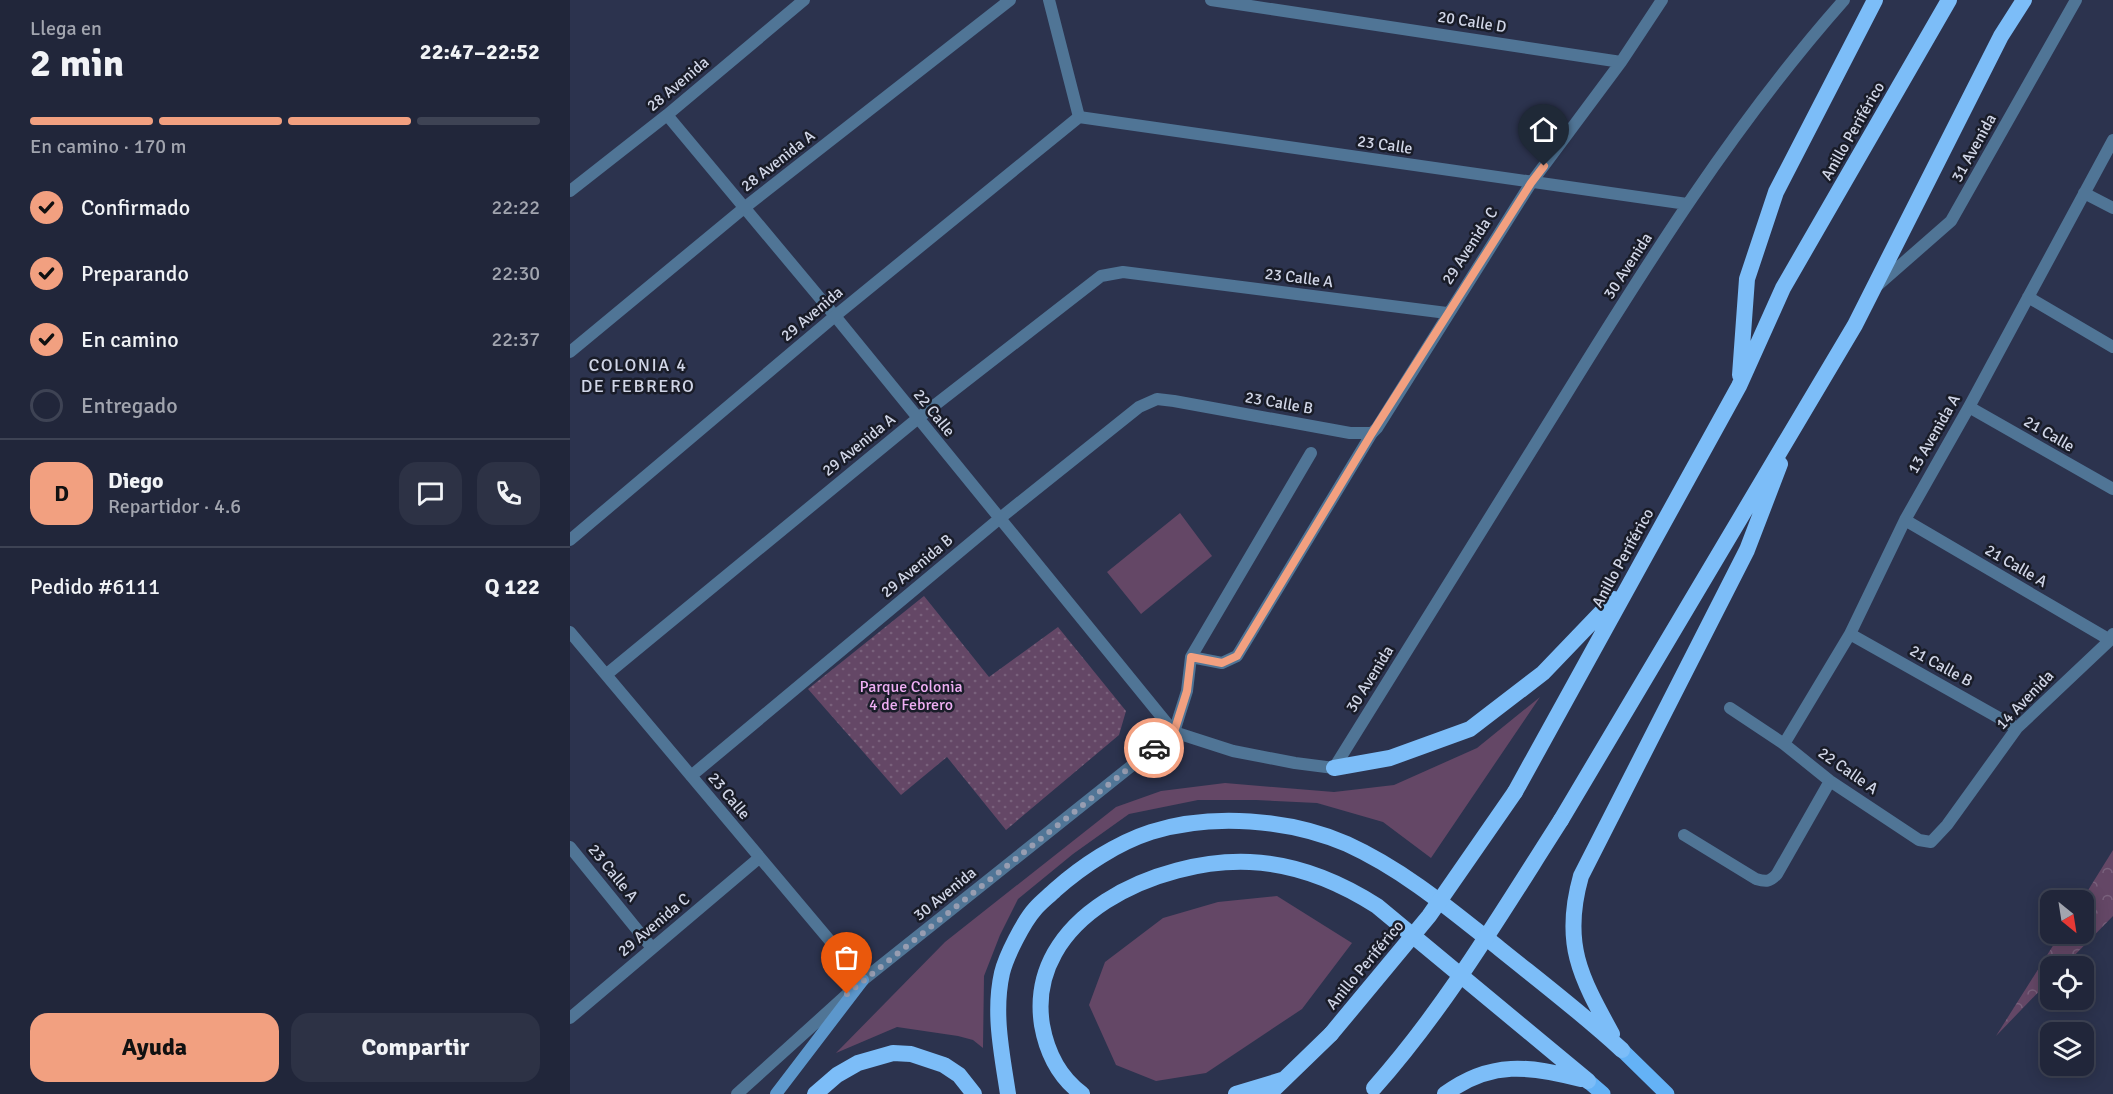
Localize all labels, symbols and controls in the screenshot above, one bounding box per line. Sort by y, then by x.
street label: 20 Calle D [1436,7,1508,37]
text: Llega en [30,16,102,41]
text: 22:47–22:52 [420,38,540,65]
text: 2 min [30,39,124,87]
street label: 28 Avenida [643,52,713,116]
street label: Anillo Periférico [1817,78,1889,184]
pin [1518,104,1569,166]
street label: 31 Avenida [1947,110,2001,186]
icon: home [1527,113,1560,146]
street label: 28 Avenida A [737,126,819,196]
street label: 23 Calle [1356,131,1414,159]
text: En camino · 170 m [30,134,187,159]
icon: check [30,191,63,224]
text: Confirmado [81,194,190,221]
text: 22:22 [491,195,540,220]
street label: 29 Avenida C [1438,203,1503,288]
street label: 30 Avenida [1599,229,1657,303]
icon: check [30,257,63,290]
text: Preparando [81,260,189,287]
text: 22:30 [491,261,540,286]
street label: 23 Calle A [1264,264,1335,292]
street label: 29 Avenida [777,282,847,346]
icon: check [30,323,63,356]
text: En camino [81,326,179,353]
text: 22:37 [491,327,540,352]
district label: COLONIA 4 DE FEBRERO [581,354,695,397]
street label: 22 Calle [909,385,959,441]
street label: 23 Calle B [1243,387,1315,419]
street label: 13 Avenida A [1903,391,1965,477]
text: Entregado [81,392,178,419]
street label: 29 Avenida A [818,409,900,481]
street label: 21 Calle [2020,411,2078,457]
button: chat [399,462,462,525]
button: phone [477,462,540,525]
text: Diego [108,467,163,494]
text: D [54,480,69,507]
text: Repartidor · 4.6 [108,494,241,519]
street label: Anillo Periférico [1588,505,1658,611]
street label: 29 Avenida B [877,530,957,602]
street label: 21 Calle A [1981,540,2051,592]
text: Pedido #6111 [30,573,160,600]
text: Q 122 [485,573,540,600]
street label: 21 Calle B [1906,641,1976,691]
street label: 30 Avenida [1342,642,1398,716]
street label: 14 Avenida [1992,666,2058,734]
park label: Parque Colonia 4 de Febrero [859,677,963,715]
courier [1124,718,1184,778]
icon: car [1138,732,1171,765]
street label: 22 Calle A [1814,743,1882,799]
street label: 23 Calle [703,768,755,824]
street label: 23 Calle A [584,840,643,906]
street label: 30 Avenida [910,863,980,925]
street label: 29 Avenida C [614,889,694,961]
north arrow [2040,890,2094,944]
map controls [2040,890,2094,1076]
street label: Anillo Periférico [1322,916,1408,1014]
pin [821,932,872,994]
icon: bag [830,941,863,974]
button: locate [2040,956,2094,1010]
button: Ayuda [30,1013,279,1082]
button: Compartir [291,1013,540,1082]
button: layers [2040,1022,2094,1076]

